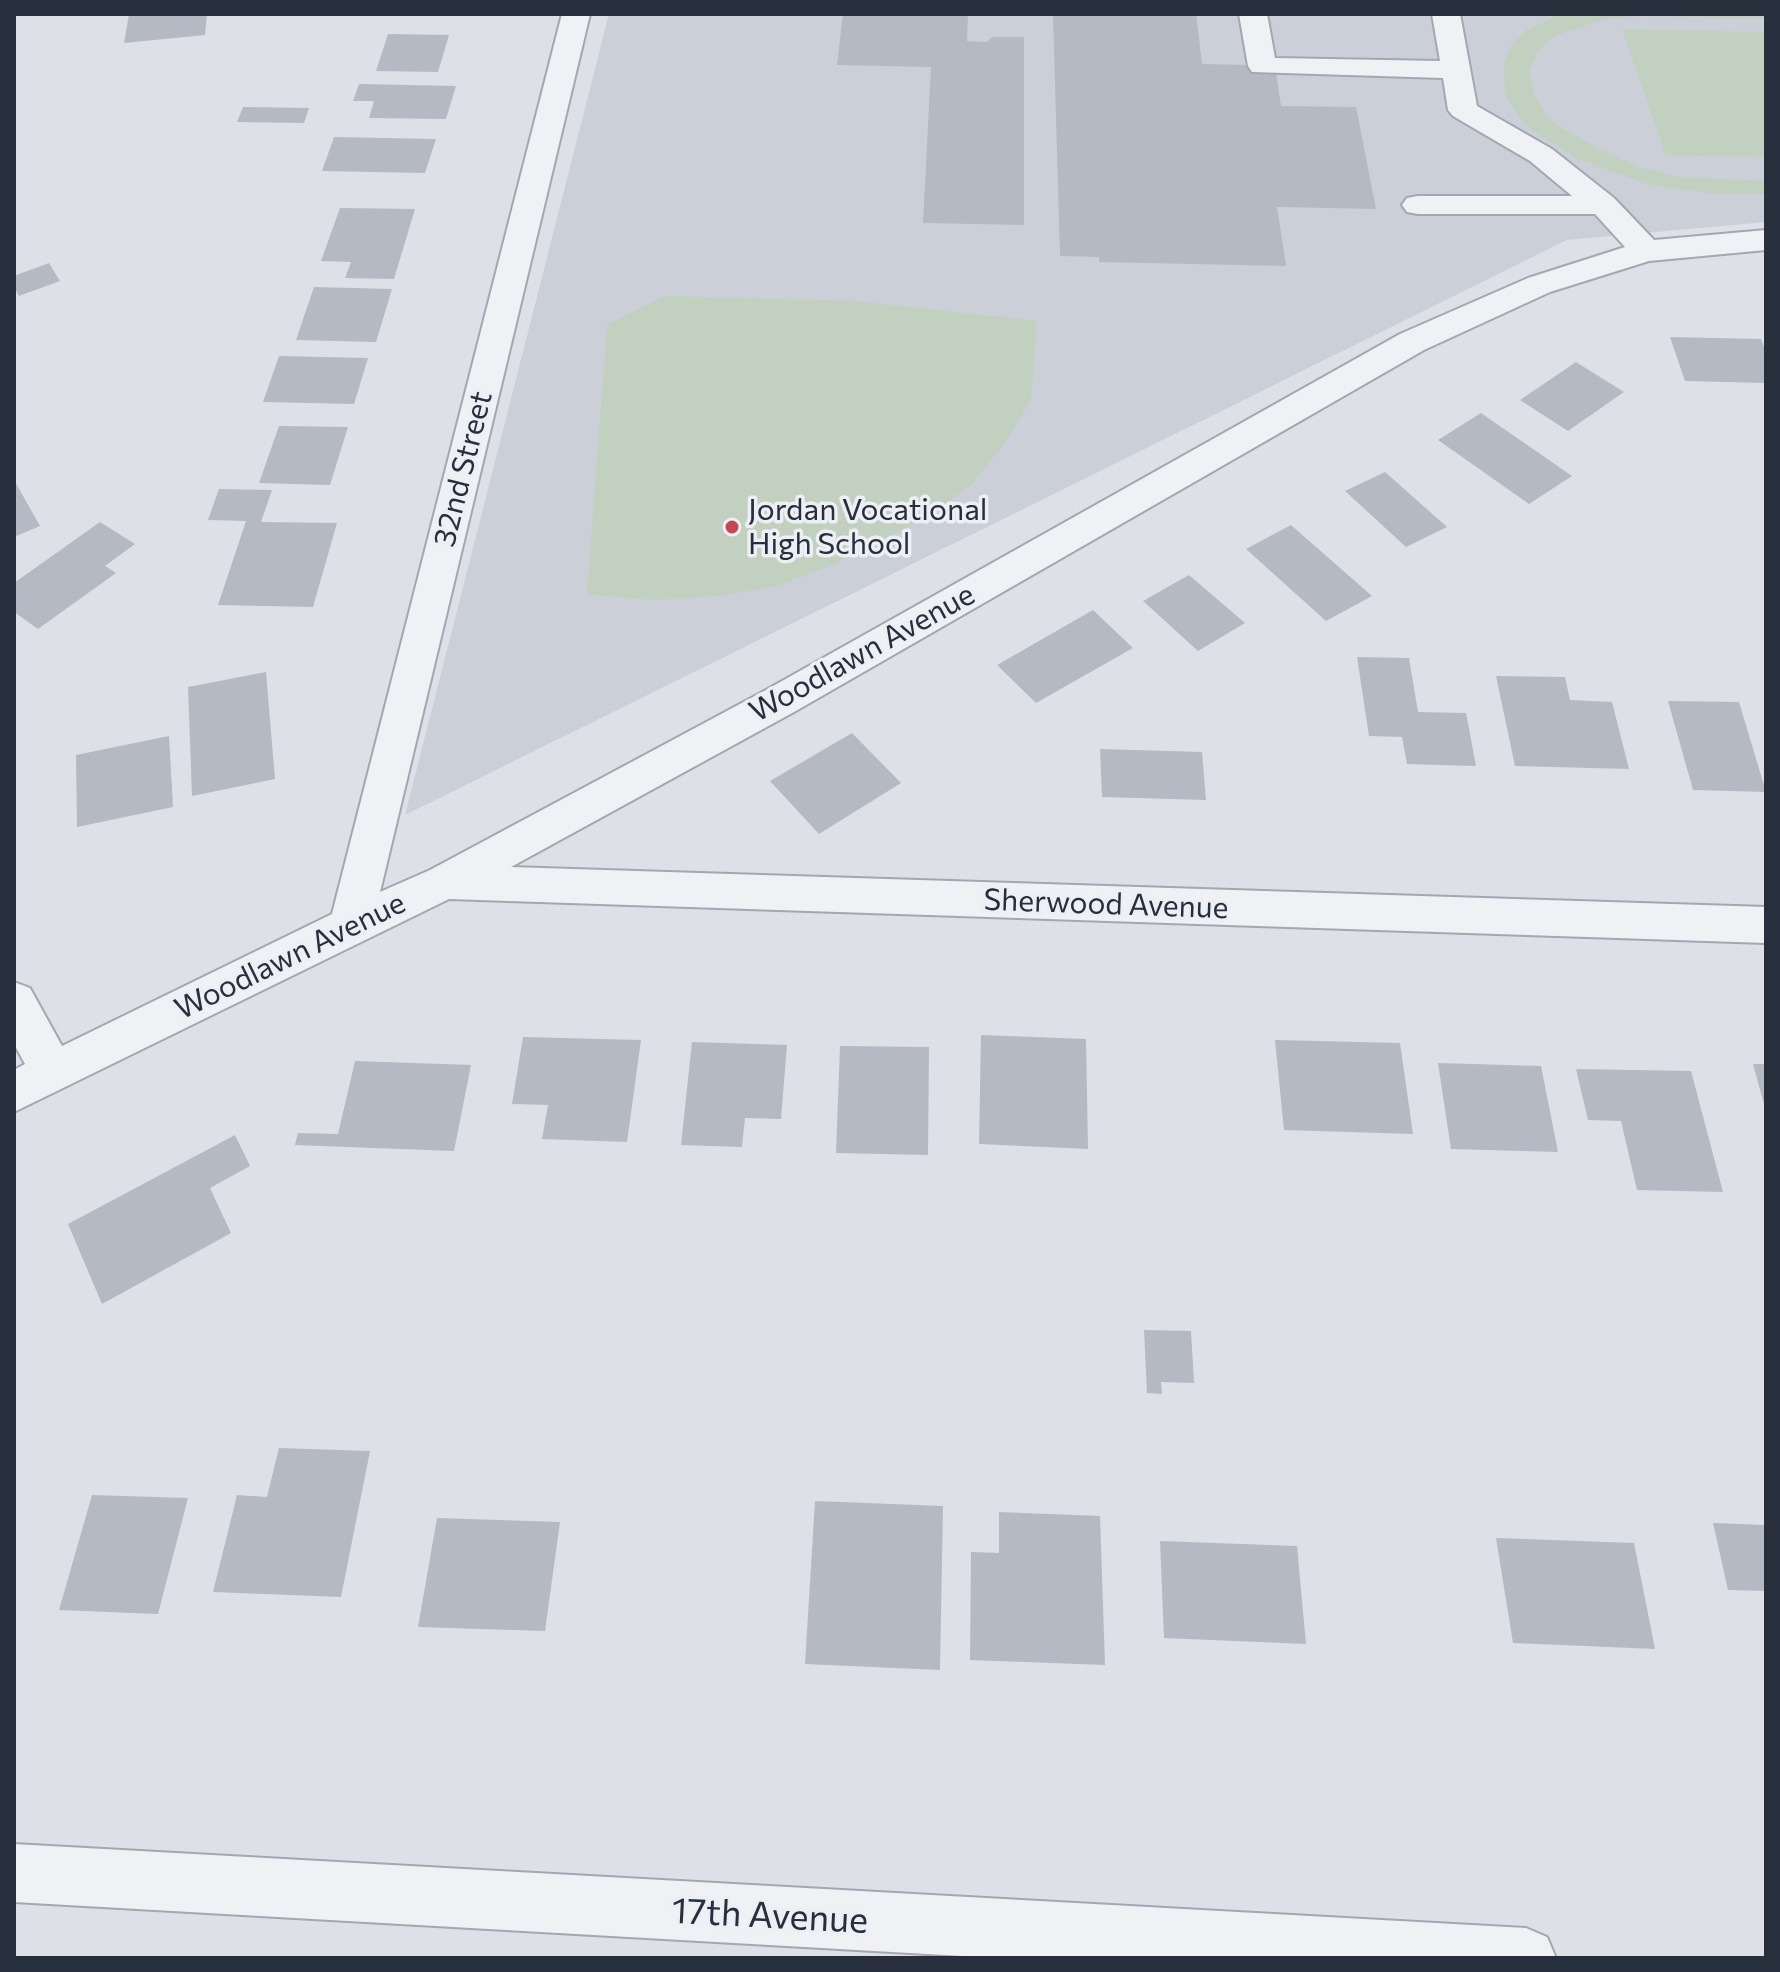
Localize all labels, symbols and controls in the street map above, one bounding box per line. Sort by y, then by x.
street label: 32nd Street [426,388,500,550]
place label: Jordan Vocational High School [748,492,987,562]
marker: Jordan Vocational High School [723,518,741,536]
street label: Woodlawn Avenue [743,576,981,730]
street label: Sherwood Avenue [983,882,1229,926]
street label: Woodlawn Avenue [169,885,411,1027]
street label: 17th Avenue [671,1889,869,1943]

